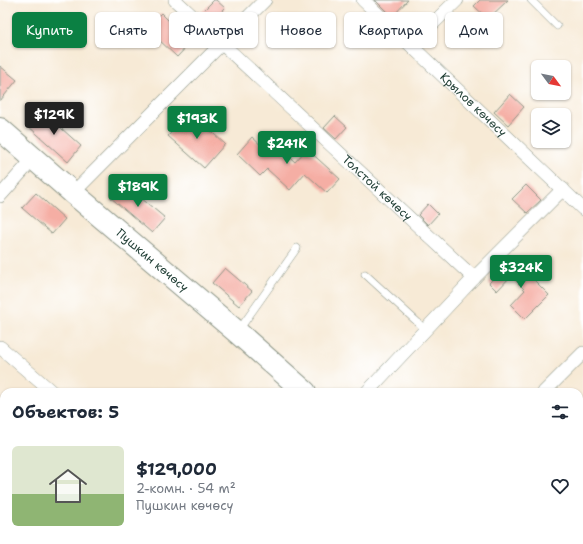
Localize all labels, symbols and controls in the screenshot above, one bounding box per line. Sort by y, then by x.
chip: Купить [12,12,87,48]
chip: Снять [95,12,161,48]
chip: Фильтры [169,12,258,48]
chip: Новое [266,12,336,48]
chip: Квартира [344,12,437,48]
chip: Дом [445,12,503,48]
north arrow [531,60,571,100]
map controls [531,60,571,148]
street label: Крылов көчөсү [436,69,510,140]
pin: $129K [26,102,82,136]
text: $129K [34,106,74,123]
pin: $193K [169,106,225,140]
button: layers [531,108,571,148]
text: $193K [176,110,218,127]
pin: $241K [259,131,315,165]
text: $241K [267,135,307,152]
street label: Толстой көчөсү [339,152,415,224]
pin: $189K [110,174,166,208]
text: $189K [117,178,159,195]
street label: Пушкин көчөсү [113,225,192,295]
pin: $324K [493,255,549,289]
text: $324K [499,259,543,276]
text: Объектов: 5 [12,401,119,423]
icon: filters [549,401,571,423]
text: $129,000 [136,458,217,480]
icon: home [44,462,92,510]
icon: heart [549,475,571,497]
text: 2-комн. · 54 m² [136,480,236,497]
text: Пушкин көчөсү [136,497,233,514]

